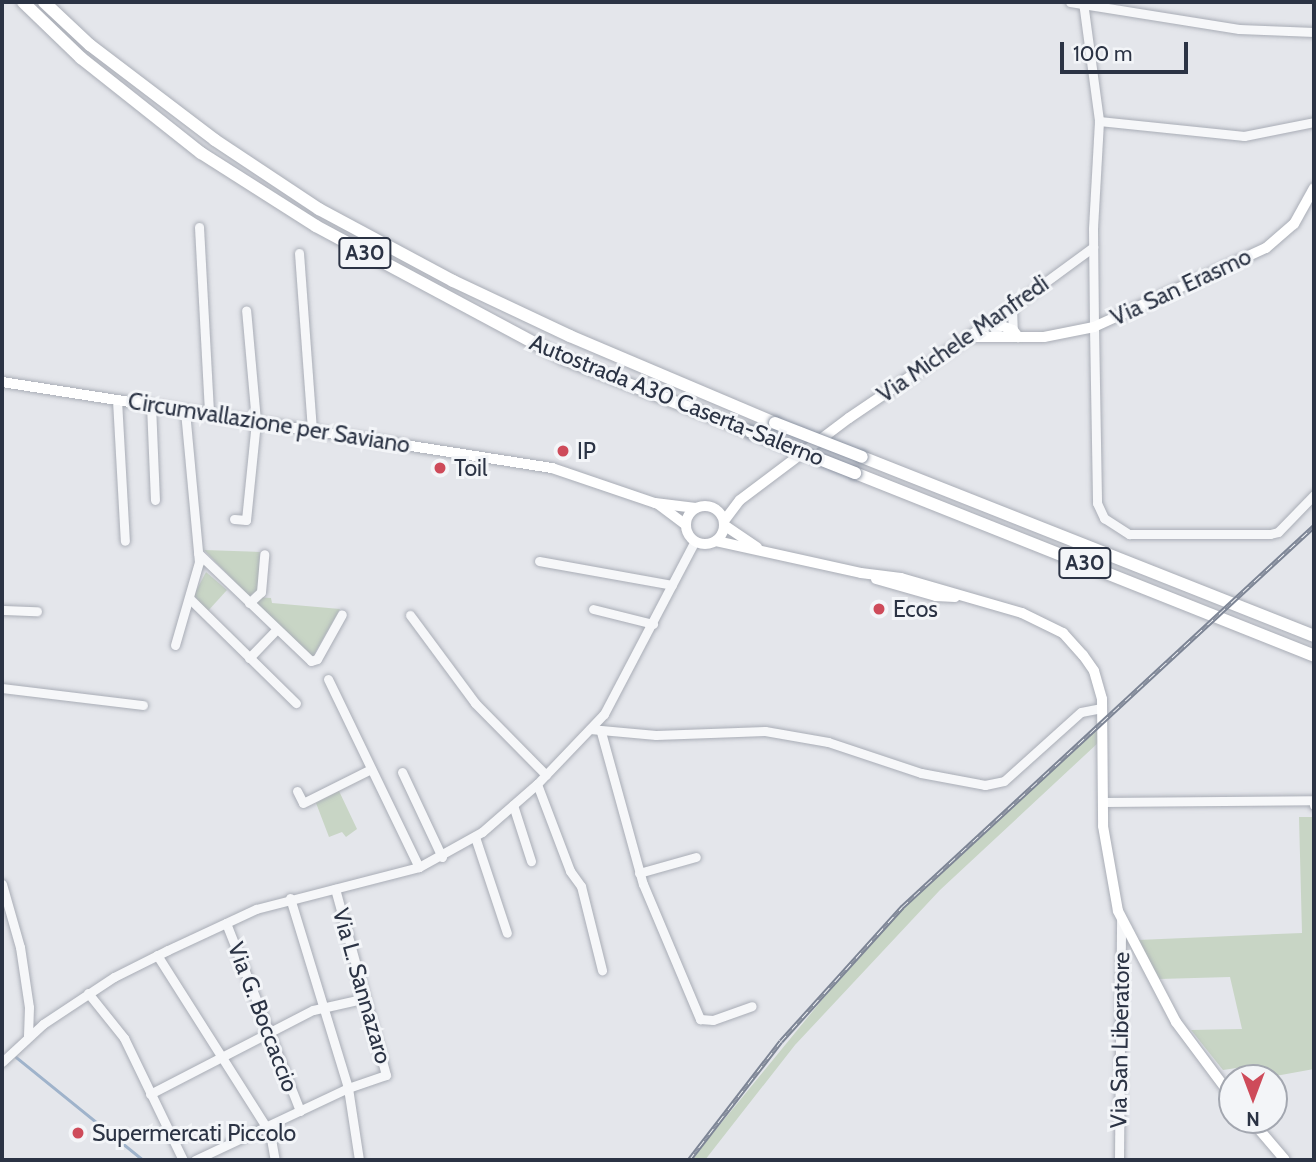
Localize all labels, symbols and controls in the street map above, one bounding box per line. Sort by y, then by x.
scale bar [1064,28,1192,72]
text: 100 m [1073,41,1132,66]
road number: A30 [337,236,393,270]
street label: Via San Erasmo [1106,242,1256,332]
street label: Via Michele Manfredi [872,270,1054,408]
street label: Autostrada A30 Caserta-Salerno [526,328,828,472]
street label: Circumvallazione per Saviano [126,387,412,459]
place label: IP [577,437,596,465]
marker: IP [555,443,571,459]
place label: Toil [454,454,487,482]
marker: Toil [432,460,448,476]
road number: A30 [1057,546,1113,580]
place label: Ecos [893,595,938,623]
marker: Ecos [871,601,887,617]
street label: Via L. Sannazaro [327,905,397,1067]
street label: Via G. Boccaccio [222,938,304,1096]
street label: Via San Liberatore [1105,951,1135,1129]
north arrow [1218,1064,1288,1134]
text: N [1246,1107,1260,1130]
place label: Supermercati Piccolo [92,1119,296,1147]
marker: Supermercati Piccolo [70,1125,86,1141]

